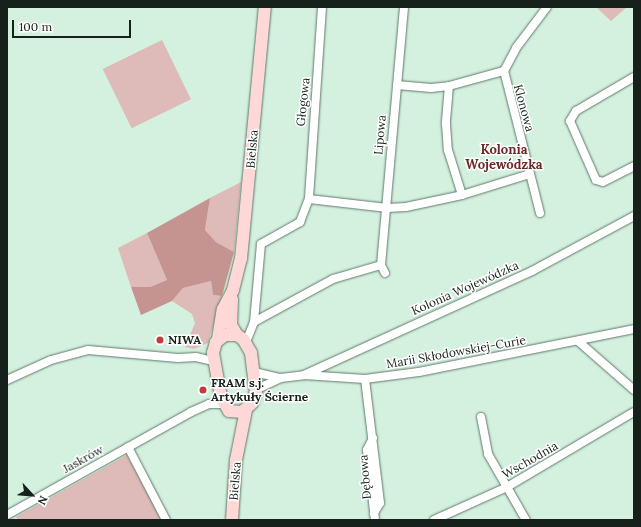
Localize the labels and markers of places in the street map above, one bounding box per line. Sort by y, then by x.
place label: NIWA [168,333,201,347]
marker: NIWA [155,335,165,345]
place label: FRAM s.j. Artykuły Ścierne [211,376,308,404]
marker: FRAM s.j. Artykuły Ścierne [198,385,208,395]

